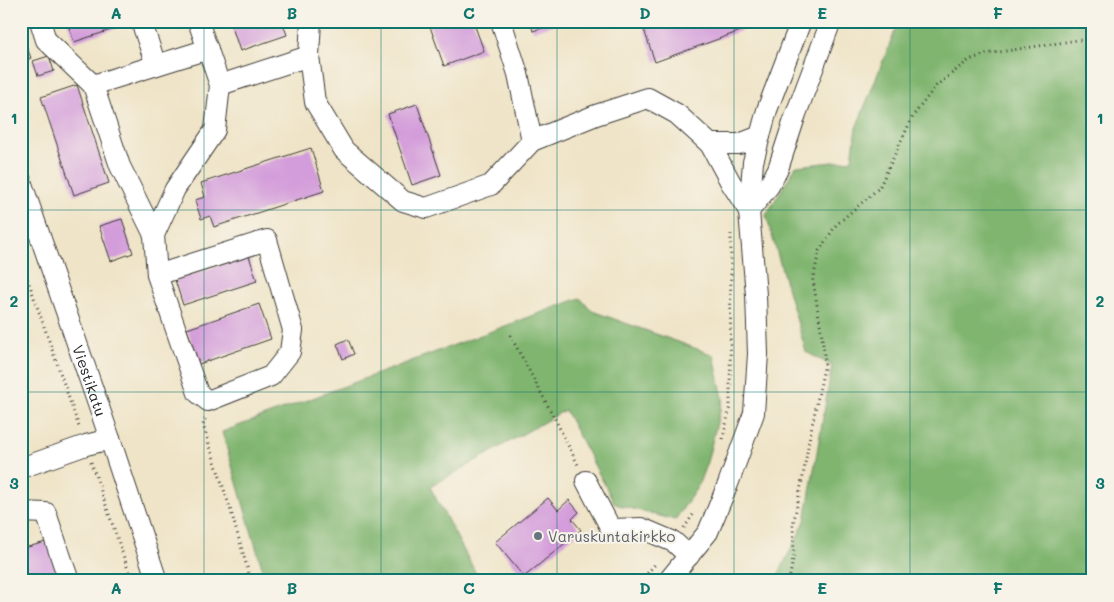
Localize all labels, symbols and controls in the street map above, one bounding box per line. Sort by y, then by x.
text: A [110,2,122,23]
text: B [287,2,297,23]
text: C [463,2,475,23]
text: D [639,2,651,23]
text: E [817,2,827,23]
text: F [993,2,1003,23]
text: 1 [10,107,18,128]
text: 1 [1096,107,1104,128]
text: 2 [10,290,19,311]
text: 2 [1096,290,1105,311]
street label: Viestikatu [68,342,111,419]
text: 3 [9,472,19,493]
text: 3 [1095,472,1105,493]
place label: Varuskuntakirkko [548,526,675,546]
marker: Varuskuntakirkko [532,530,544,542]
text: A [110,577,122,598]
text: B [287,577,297,598]
text: C [463,577,475,598]
text: D [639,577,651,598]
text: E [817,577,827,598]
text: F [993,577,1003,598]

